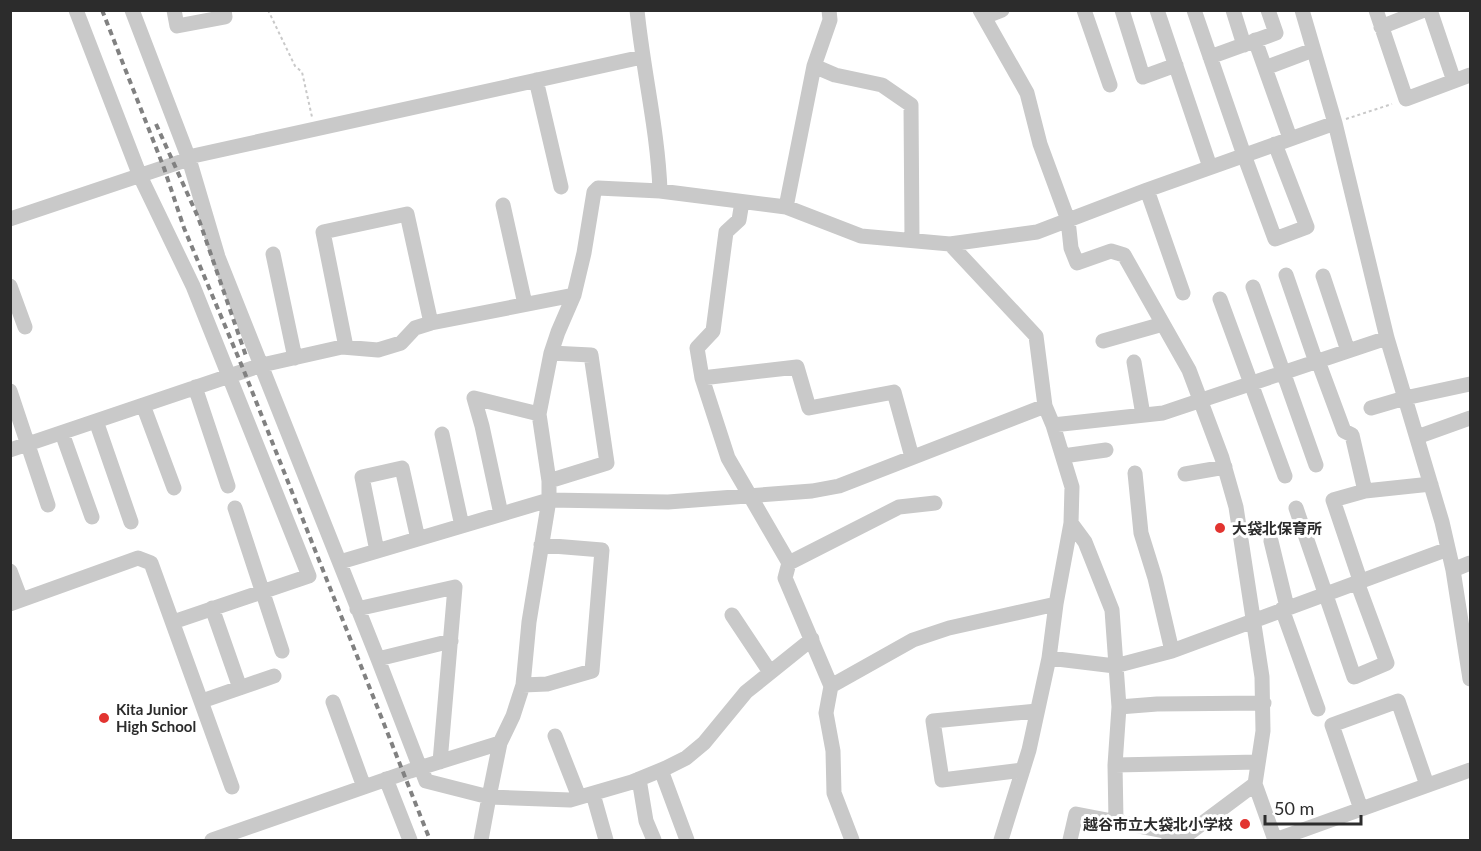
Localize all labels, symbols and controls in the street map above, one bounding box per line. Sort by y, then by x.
place label: 大袋北保育所 [1232,519,1322,537]
marker: 大袋北保育所 [1213,521,1227,535]
place label: Kita Junior High School [116,700,196,735]
marker: Kita Junior High School [97,711,111,725]
scale bar [1265,788,1361,826]
text: 50 m [1274,797,1314,819]
place label: 越谷市立大袋北小学校 [1083,815,1233,833]
marker: 越谷市立大袋北小学校 [1238,817,1252,831]

